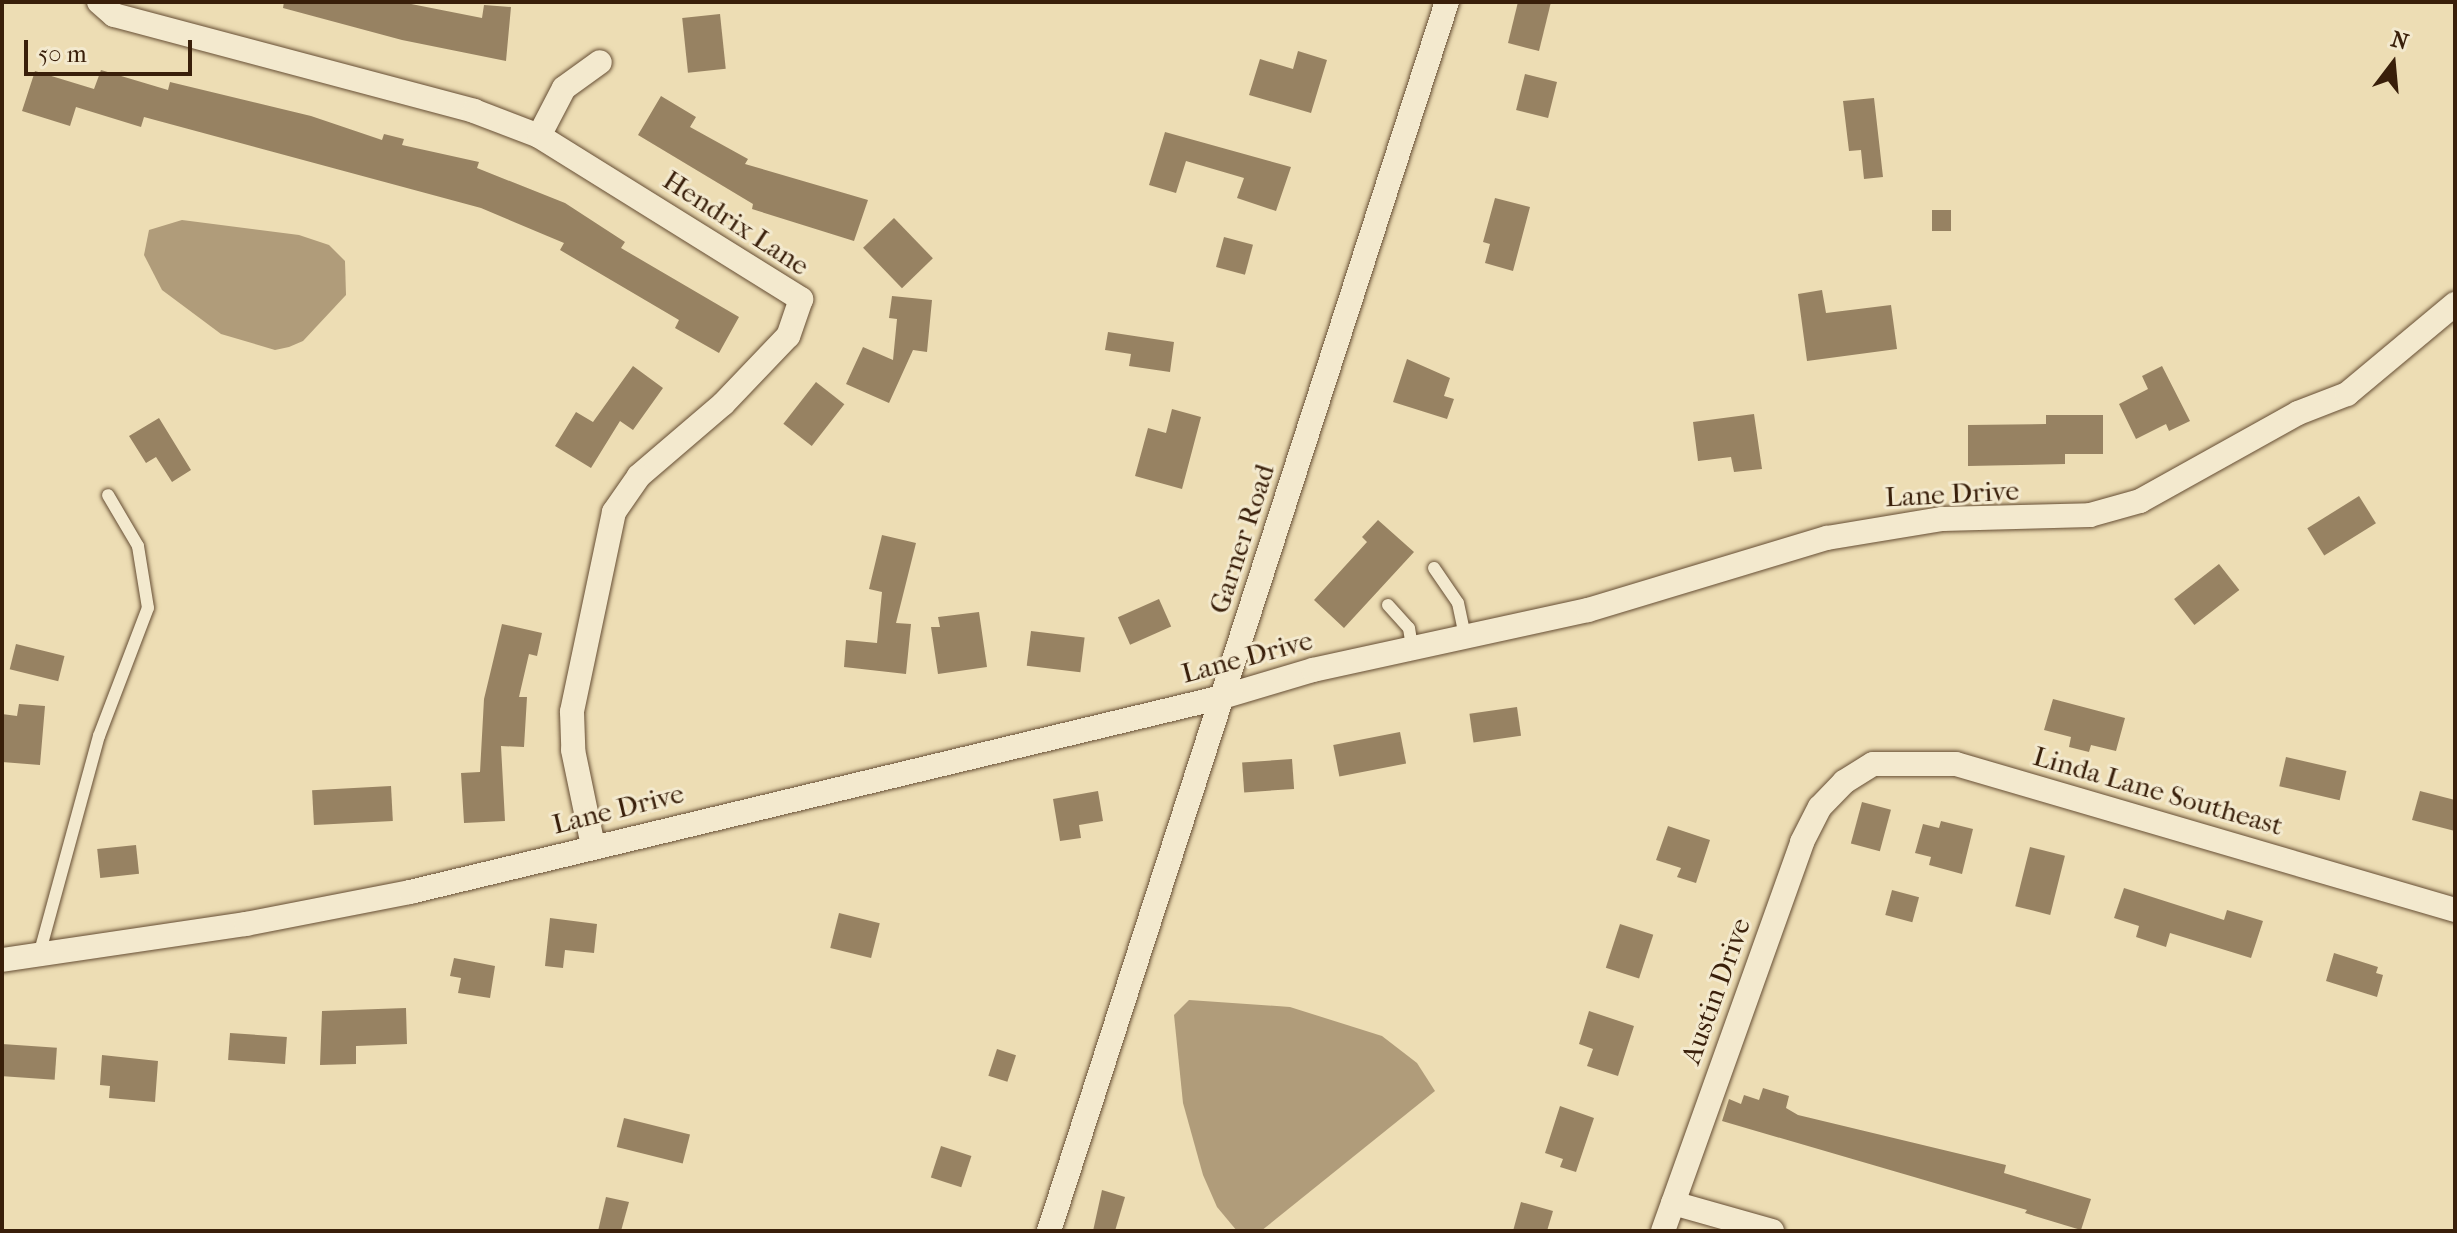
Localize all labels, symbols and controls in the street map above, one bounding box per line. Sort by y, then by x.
scale bar [28,24,196,74]
north arrow [2353,24,2433,104]
text: N [2388,26,2411,56]
text: 50 m [38,40,87,68]
street label: Hendrix Lane [657,163,815,283]
street label: Garner Road [1202,460,1282,618]
street label: Lane Drive [1884,474,2020,514]
street label: Lane Drive [1178,623,1316,691]
street label: Linda Lane Southeast [2029,739,2287,843]
street label: Lane Drive [549,776,687,842]
street label: Austin Drive [1674,913,1758,1069]

